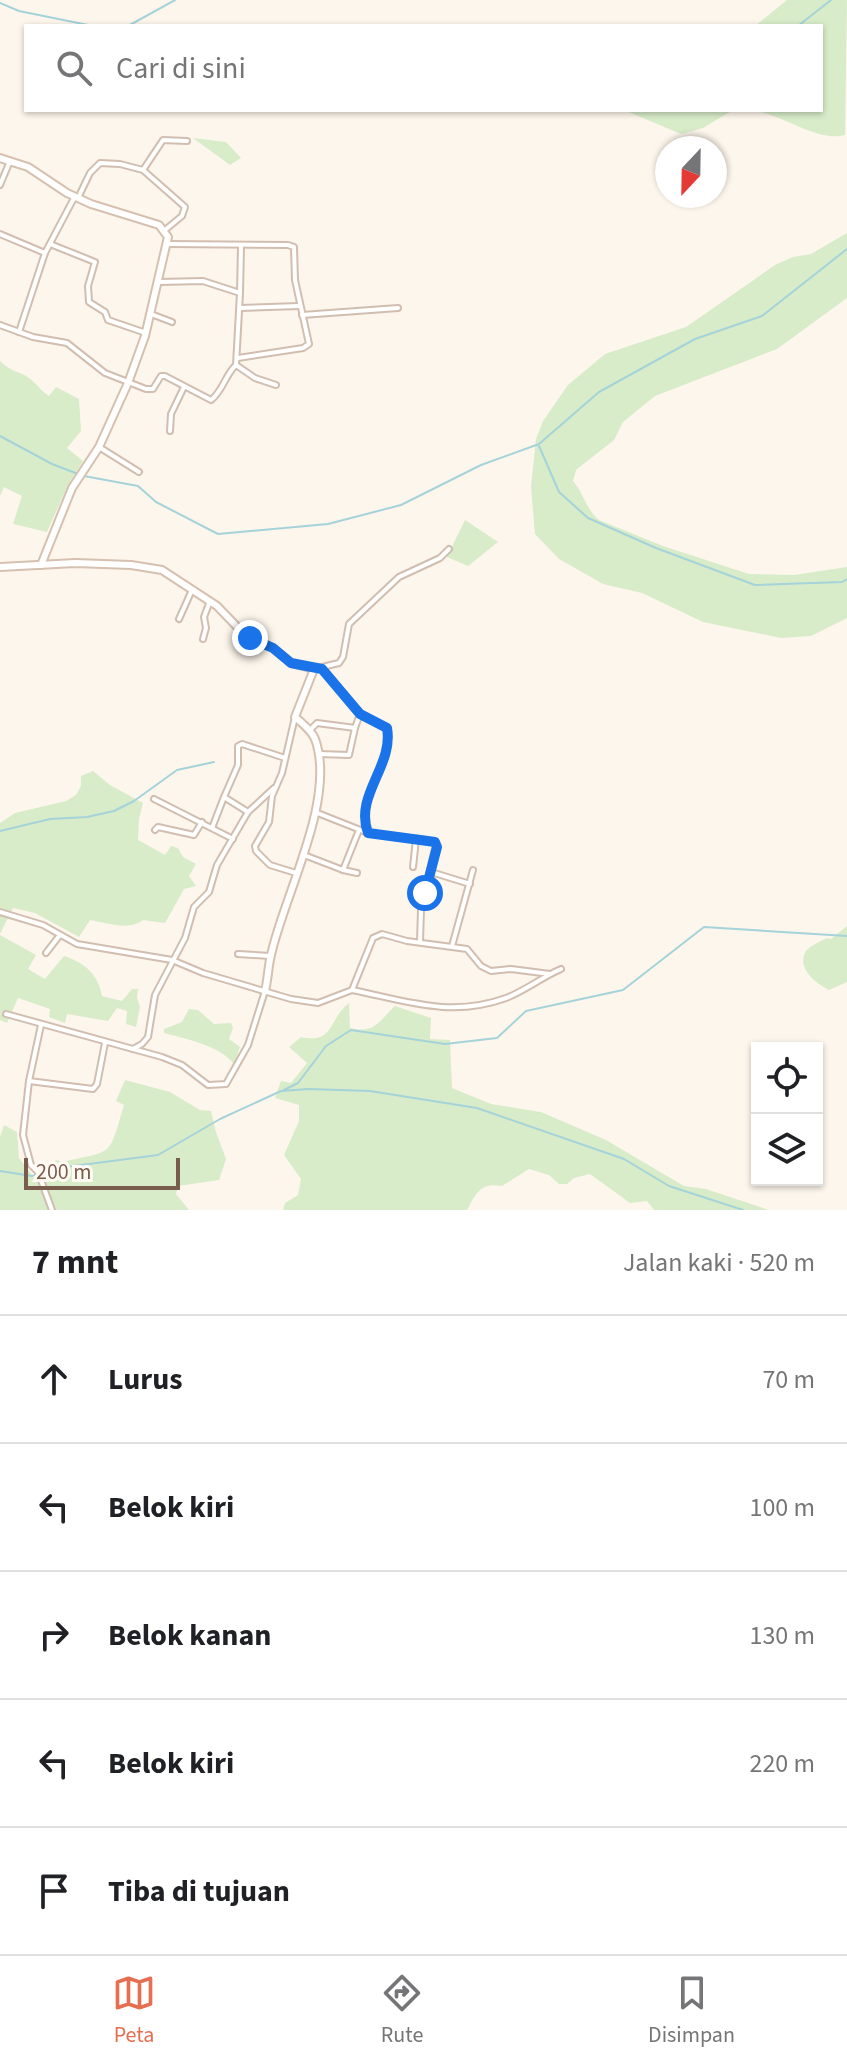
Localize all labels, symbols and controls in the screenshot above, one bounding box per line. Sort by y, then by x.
search box [24,24,823,112]
icon: search [52,46,96,90]
text: Cari di sini [116,47,246,90]
north arrow [655,136,727,208]
route end [232,620,268,656]
route start [407,875,443,911]
map controls [751,1042,823,1186]
button: locate [751,1042,823,1114]
button: layers [751,1114,823,1186]
scale bar [24,1154,180,1190]
text: 200 m [36,1156,91,1188]
text: 7 mnt [32,1238,118,1287]
text: Jalan kaki · 520 m [623,1244,815,1281]
icon: ahead [32,1357,76,1401]
text: Lurus [108,1358,183,1401]
text: 70 m [762,1361,815,1398]
icon: left [32,1485,76,1529]
text: Belok kiri [108,1486,234,1529]
text: 100 m [749,1489,815,1526]
icon: right [32,1613,76,1657]
text: Belok kanan [108,1614,271,1657]
text: 130 m [749,1617,815,1654]
icon: left [32,1741,76,1785]
text: Belok kiri [108,1742,234,1785]
text: 220 m [749,1745,815,1782]
icon: arrive [32,1869,76,1913]
text: Tiba di tujuan [108,1870,290,1913]
tab: Peta [112,1971,156,2051]
tab: Rute [380,1971,424,2051]
tab: Disimpan [648,1971,735,2051]

